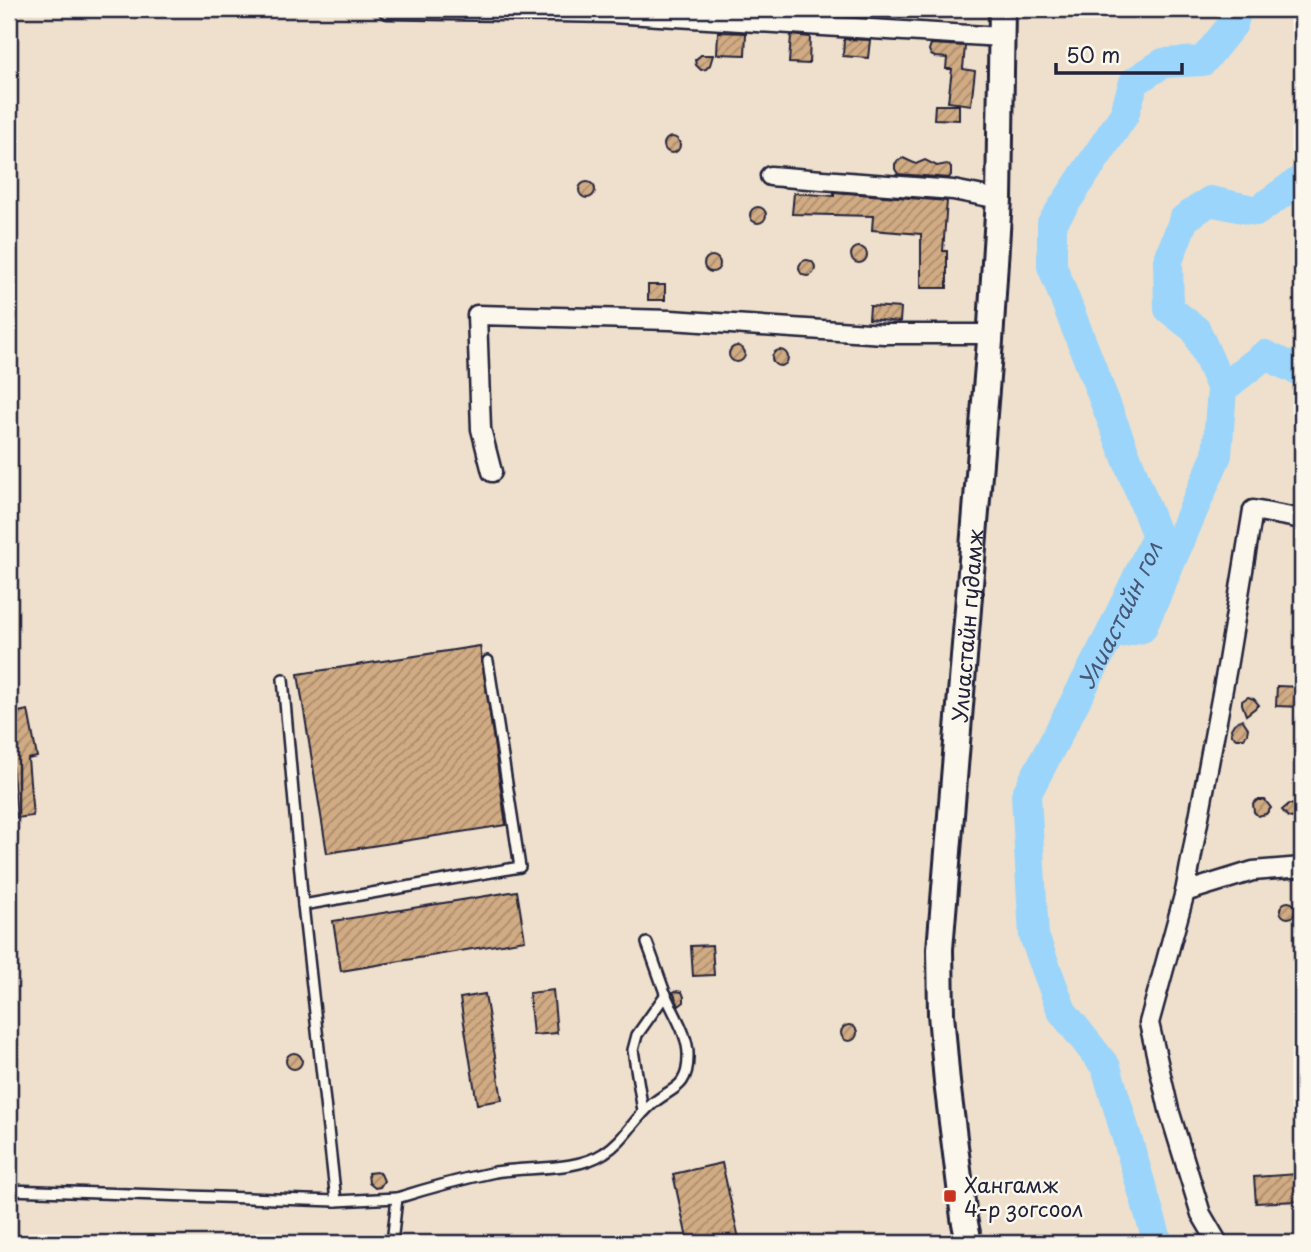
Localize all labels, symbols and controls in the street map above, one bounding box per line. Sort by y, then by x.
scale bar [1056,32,1182,76]
text: 50 m [1066,38,1120,70]
street label: Улиастайн гудамж [943,528,990,723]
water label: Улиастайн гол [1068,535,1170,694]
place label: Хангамж 4-р зогсоол [964,1168,1083,1224]
marker: Хангамж 4-р зогсоол [942,1188,958,1204]

